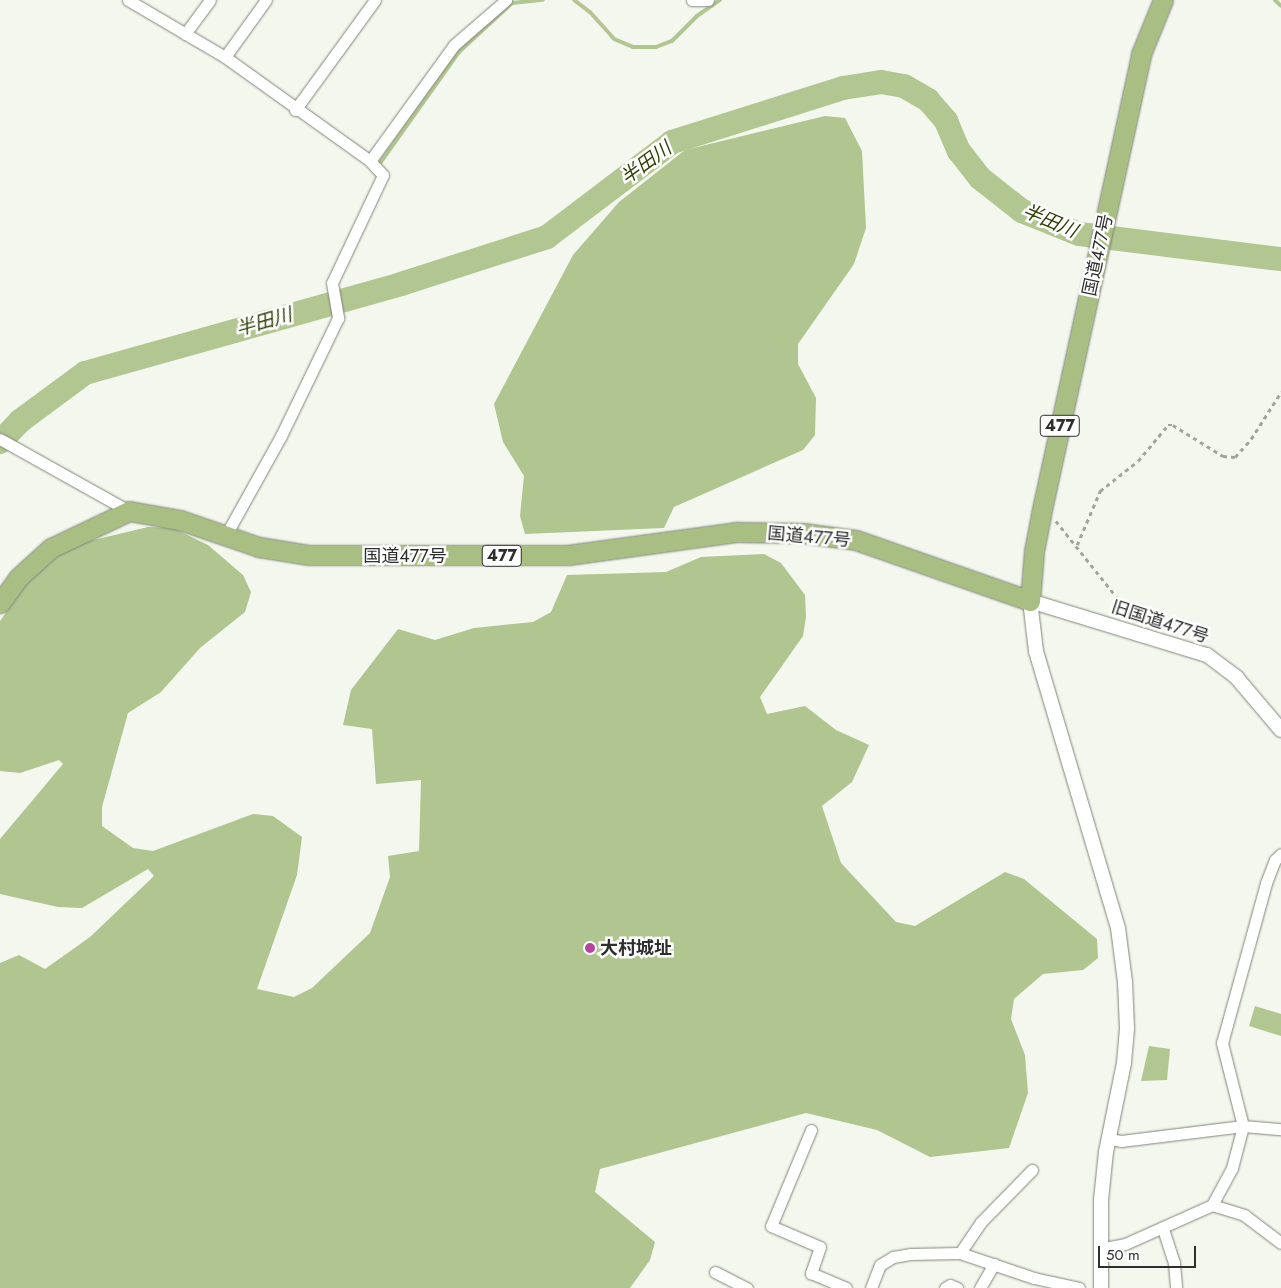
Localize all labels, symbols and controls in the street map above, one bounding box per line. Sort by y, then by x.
water label: 半田川 [616,137,676,189]
water label: 半田川 [1019,199,1081,243]
street label: 国道477号 [1079,212,1117,298]
water label: 半田川 [233,303,295,341]
road number: 477 [1039,412,1081,440]
street label: 国道477号 [767,523,851,551]
road number: 477 [481,542,523,570]
street label: 国道477号 [363,545,447,567]
street label: 旧国道477号 [1108,596,1212,648]
place label: 大村城址 [600,937,672,959]
marker: 大村城址 [584,942,596,954]
scale bar [1101,1236,1198,1268]
text: 50 m [1106,1244,1140,1266]

